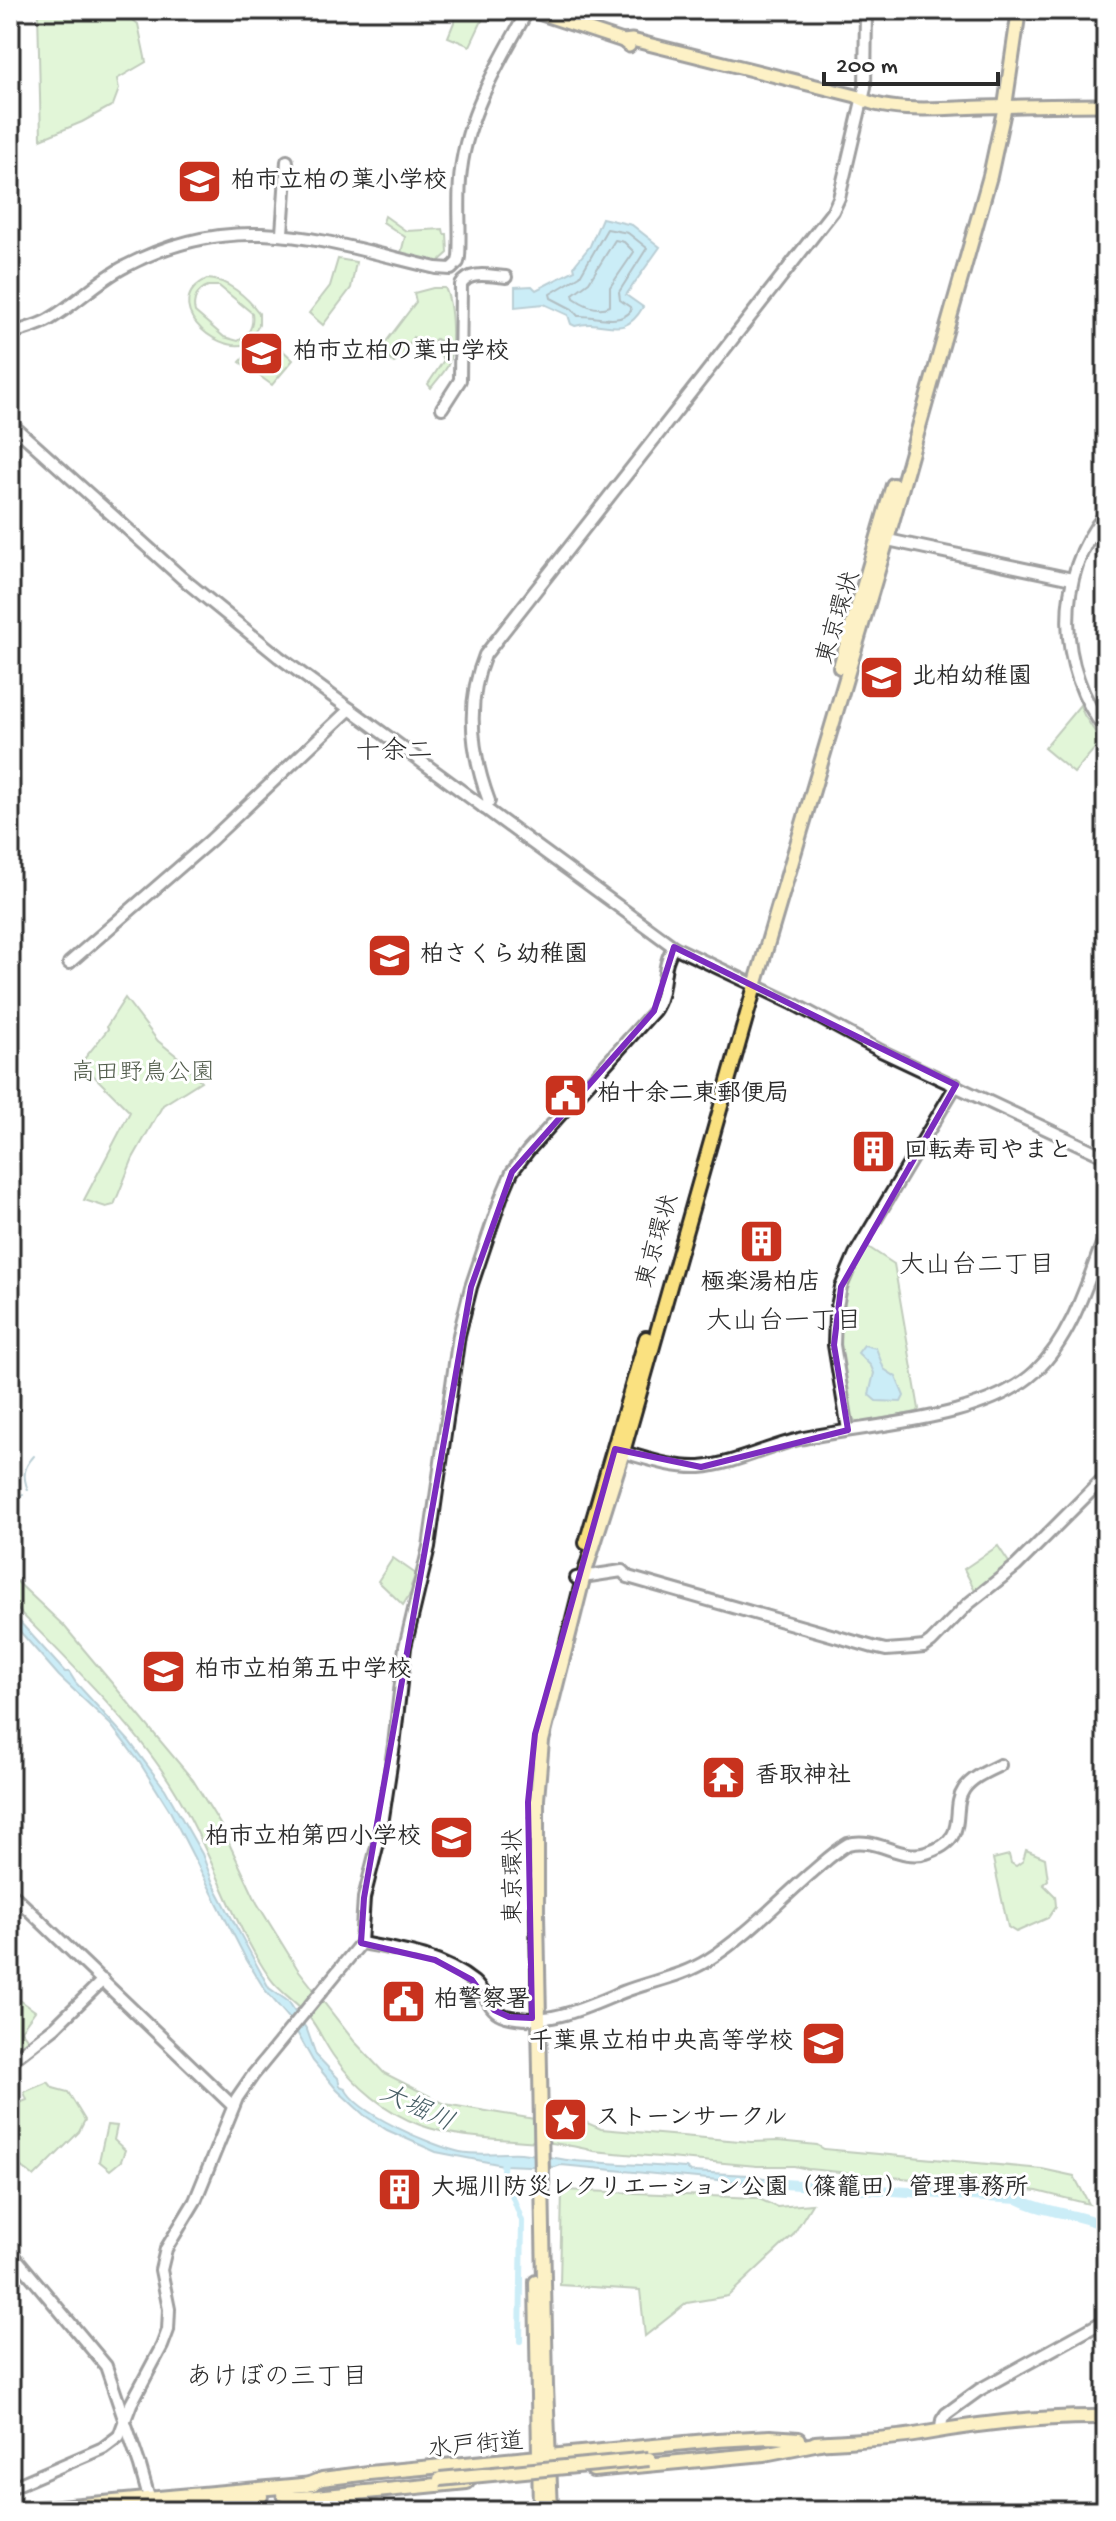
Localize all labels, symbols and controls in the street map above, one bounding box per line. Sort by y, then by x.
scale bar [824,36,998,86]
text: 200 m [836,53,898,82]
school or university icon: 柏市立柏の葉小学校 [176,158,224,206]
place label: 柏市立柏の葉小学校 [231,167,447,197]
school or university icon: 柏市立柏の葉中学校 [238,329,286,377]
place label: 柏市立柏の葉中学校 [293,338,509,368]
street label: 東京環状 [811,568,868,668]
school or university icon: 北柏幼稚園 [857,654,905,702]
place label: 北柏幼稚園 [912,663,1032,693]
district label: 十余二 [355,736,433,769]
school or university icon: 柏さくら幼稚園 [365,932,413,980]
place label: 柏さくら幼稚園 [420,941,588,971]
park label: 高田野鳥公園 [71,1059,215,1089]
public building icon: 柏十余二東郵便局 [542,1071,590,1119]
place label: 柏十余二東郵便局 [597,1080,789,1110]
building icon: 回転寿司やまと [849,1128,897,1176]
place label: 回転寿司やまと [904,1137,1072,1167]
street label: 東京環状 [631,1191,686,1291]
building icon: 極楽湯柏店 [737,1218,785,1266]
district label: 大山台二丁目 [899,1251,1055,1283]
place label: 極楽湯柏店 [701,1269,821,1299]
district label: 大山台一丁目 [706,1307,862,1339]
school or university icon: 柏市立柏第五中学校 [140,1647,188,1695]
place label: 柏市立柏第五中学校 [195,1656,411,1686]
temple icon: 香取神社 [700,1753,748,1801]
place label: 香取神社 [755,1762,851,1792]
school or university icon: 柏市立柏第四小学校 [428,1814,476,1862]
place label: 柏市立柏第四小学校 [205,1823,421,1853]
street label: 東京環状 [500,1828,530,1924]
public building icon: 柏警察署 [379,1977,427,2025]
place label: 柏警察署 [434,1986,530,2016]
school or university icon: 千葉県立柏中央高等学校 [800,2019,848,2067]
place label: 千葉県立柏中央高等学校 [529,2028,793,2058]
water label: 大堀川 [374,2079,458,2141]
place icon: ストーンサークル [541,2095,589,2143]
place label: ストーンサークル [596,2105,788,2134]
building icon: 大堀川防災レクリエーション公園（篠籠田）管理事務所 [376,2165,424,2213]
place label: 大堀川防災レクリエーション公園（篠籠田）管理事務所 [431,2174,1029,2204]
district label: あけぼの三丁目 [186,2363,368,2395]
street label: 水戸街道 [427,2427,525,2466]

